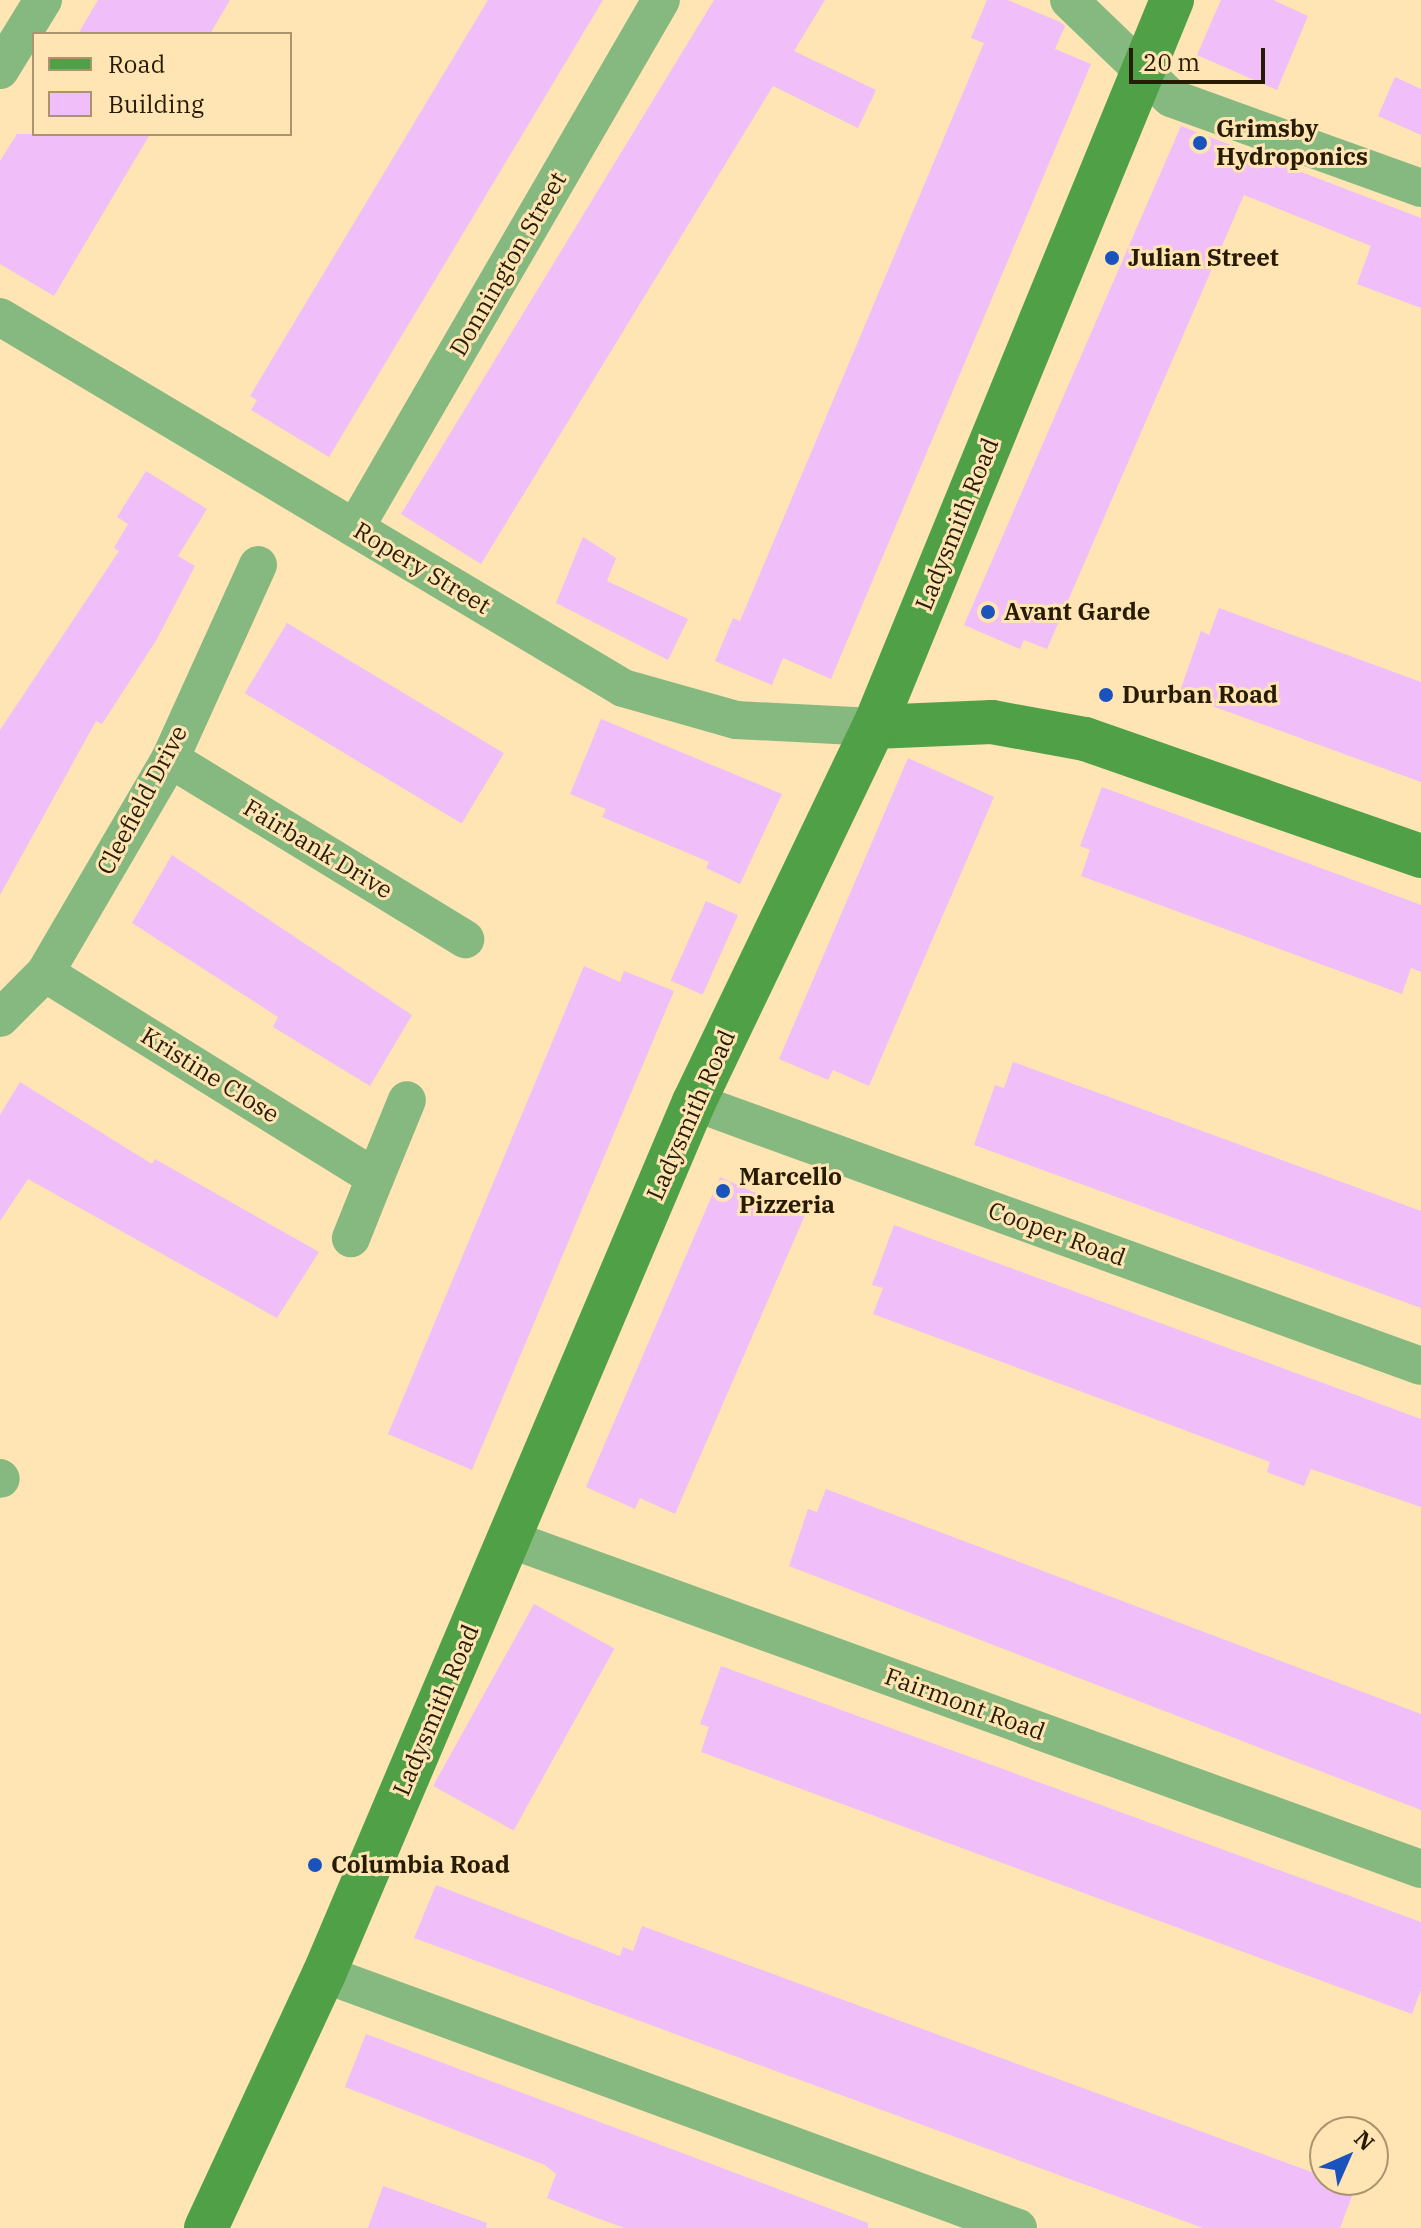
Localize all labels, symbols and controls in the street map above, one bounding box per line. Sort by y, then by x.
legend [32,32,292,136]
scale bar [1133,32,1269,82]
text: 20 m [1143,46,1200,78]
text: Road [108,48,165,80]
text: Building [108,88,204,120]
place label: Grimsby Hydroponics [1216,115,1368,171]
marker: Grimsby Hydroponics [1191,134,1209,152]
street label: Donnington Street [444,167,572,361]
place label: Julian Street [1128,244,1279,272]
marker: Julian Street [1103,249,1121,267]
street label: Ladysmith Road [909,434,1005,614]
street label: Ropery Street [348,516,496,620]
place label: Avant Garde [1004,598,1150,626]
marker: Avant Garde [979,603,997,621]
place label: Durban Road [1122,681,1278,709]
marker: Durban Road [1097,686,1115,704]
street label: Cleefield Drive [91,721,193,879]
street label: Fairbank Drive [238,793,398,905]
street label: Kristine Close [136,1021,284,1129]
street label: Ladysmith Road [641,1026,741,1204]
place label: Marcello Pizzeria [739,1163,842,1219]
marker: Marcello Pizzeria [714,1182,732,1200]
street label: Cooper Road [984,1196,1130,1272]
street label: Ladysmith Road [387,1620,485,1800]
street label: Fairmont Road [881,1662,1049,1746]
place label: Columbia Road [331,1851,510,1879]
marker: Columbia Road [306,1856,324,1874]
north arrow [1309,2116,1389,2196]
text: N [1349,2124,1381,2156]

